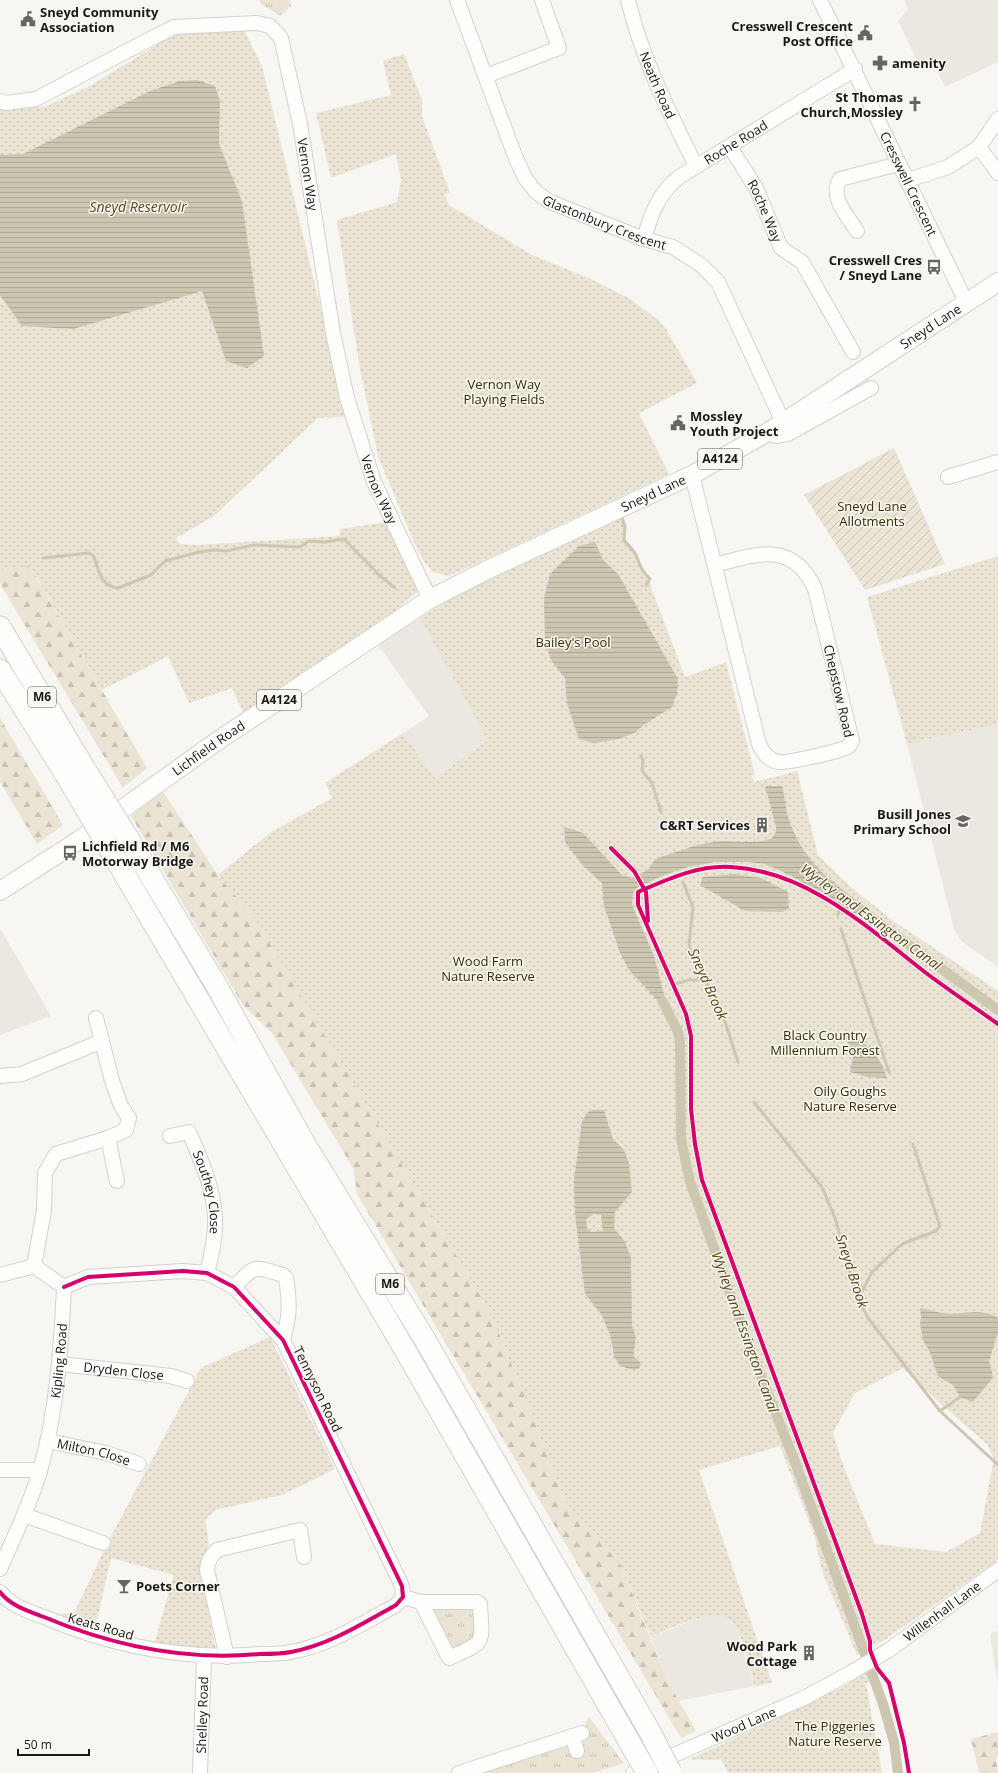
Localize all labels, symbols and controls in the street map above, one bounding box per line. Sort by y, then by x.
place label: Sneyd Community Association [40,3,159,36]
public building icon: Sneyd Community Association [19,10,37,28]
place label: Cresswell Crescent Post Office [731,17,853,50]
public building icon: Cresswell Crescent Post Office [856,24,874,42]
street label: Neath Road [635,49,680,121]
pharmacy icon: amenity [871,54,889,72]
place label: amenity [892,54,946,72]
place label: St Thomas Church,Mossley [801,88,904,121]
church icon: St Thomas Church,Mossley [906,95,924,113]
street label: Roche Road [700,116,771,169]
street label: Cresswell Crescent [876,128,942,239]
street label: Vernon Way [293,137,323,212]
street label: Roche Way [744,176,787,245]
street label: Glastonbury Crescent [539,191,669,254]
water label: Sneyd Reservoir [89,197,187,216]
place label: Cresswell Cres / Sneyd Lane [829,251,922,284]
bus stop icon: Cresswell Cres / Sneyd Lane [925,258,943,276]
street label: Sneyd Lane [896,300,965,353]
park label: Vernon Way Playing Fields [463,375,545,408]
place label: Mossley Youth Project [690,407,779,440]
public building icon: Mossley Youth Project [669,414,687,432]
road number: A4124 [698,449,742,469]
street label: Vernon Way [357,453,402,527]
street label: Sneyd Lane [618,470,689,516]
park label: Sneyd Lane Allotments [837,497,907,530]
park label: Bailey's Pool [535,633,611,651]
street label: Chepstow Road [820,643,858,739]
road number: M6 [28,687,56,707]
road number: A4124 [257,690,301,710]
street label: Lichfield Road [168,716,248,780]
place label: Busill Jones Primary School [853,805,951,838]
school or university icon: Busill Jones Primary School [954,812,972,830]
place label: C&RT Services [660,816,750,834]
building icon: C&RT Services [753,816,771,834]
place label: Lichfield Rd / M6 Motorway Bridge [82,837,194,870]
bus stop icon: Lichfield Rd / M6 Motorway Bridge [61,844,79,862]
water label: Wyrley and Essington Canal [797,859,946,975]
water label: Sneyd Brook [684,945,733,1024]
park label: Wood Farm Nature Reserve [441,952,535,985]
park label: Black Country Millennium Forest [770,1026,880,1059]
park label: Oily Goughs Nature Reserve [803,1082,897,1115]
street label: Southey Close [189,1148,224,1235]
water label: Sneyd Brook [832,1231,874,1311]
water label: Wyrley and Essington Canal [707,1249,784,1415]
road number: M6 [376,1274,404,1294]
street label: Kipling Road [46,1323,71,1399]
street label: Tennyson Road [289,1343,347,1435]
street label: Dryden Close [83,1358,165,1384]
street label: Milton Close [55,1434,133,1470]
bar icon: Poets Corner [115,1577,133,1595]
place label: Poets Corner [136,1577,220,1595]
street label: Willenhall Lane [900,1577,984,1646]
street label: Keats Road [66,1608,136,1644]
place label: Wood Park Cottage [727,1637,798,1670]
building icon: Wood Park Cottage [800,1644,818,1662]
street label: Shelley Road [192,1676,212,1754]
street label: Wood Lane [709,1702,779,1746]
park label: The Piggeries Nature Reserve [788,1717,882,1750]
scale bar [18,1731,89,1757]
text: 50 m [24,1736,52,1753]

